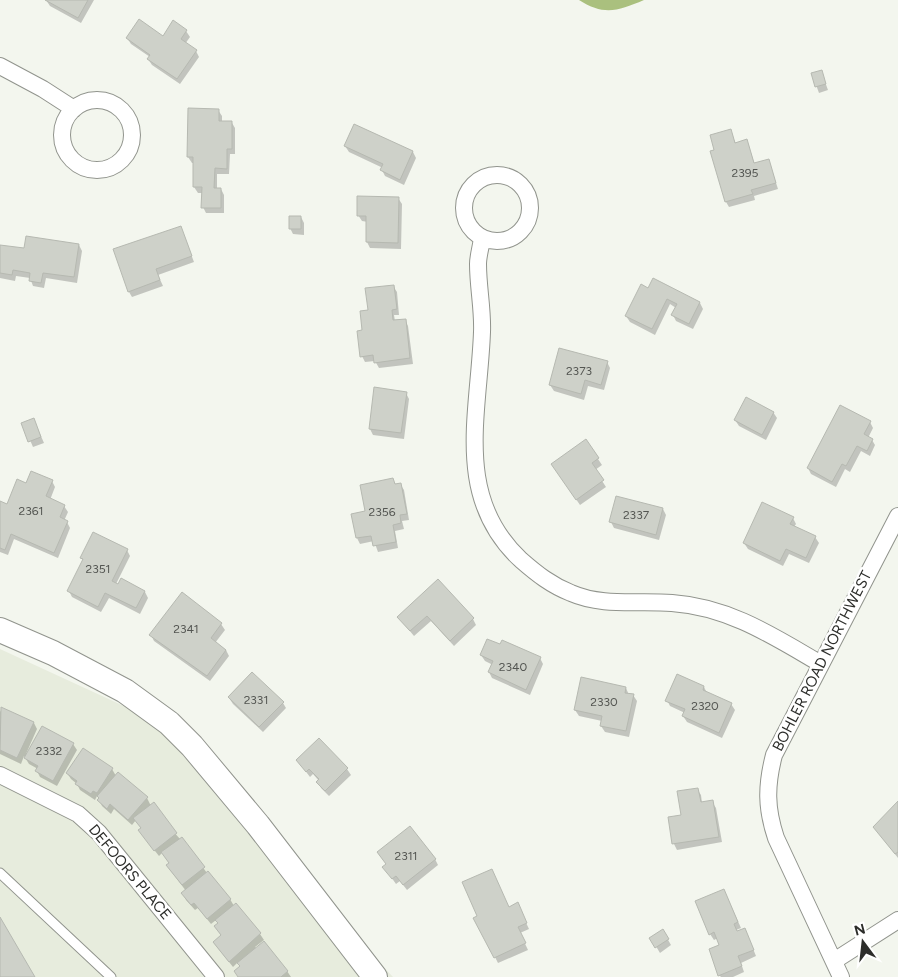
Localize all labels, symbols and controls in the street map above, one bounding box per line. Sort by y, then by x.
house number: 2395 [732,166,759,180]
house number: 2373 [566,364,592,378]
house number: 2361 [19,504,43,518]
house number: 2356 [369,505,396,519]
house number: 2337 [623,508,650,522]
house number: 2351 [85,562,111,576]
street label: BOHLER ROAD NORTHWEST [769,567,876,754]
house number: 2341 [173,622,199,636]
house number: 2340 [499,660,527,674]
house number: 2331 [244,693,268,707]
house number: 2330 [590,695,618,709]
house number: 2320 [691,699,719,713]
house number: 2332 [36,744,62,758]
street label: DEFOORS PLACE [85,821,175,923]
house number: 2311 [394,849,418,863]
north arrow [838,917,888,967]
text: N [852,920,867,940]

